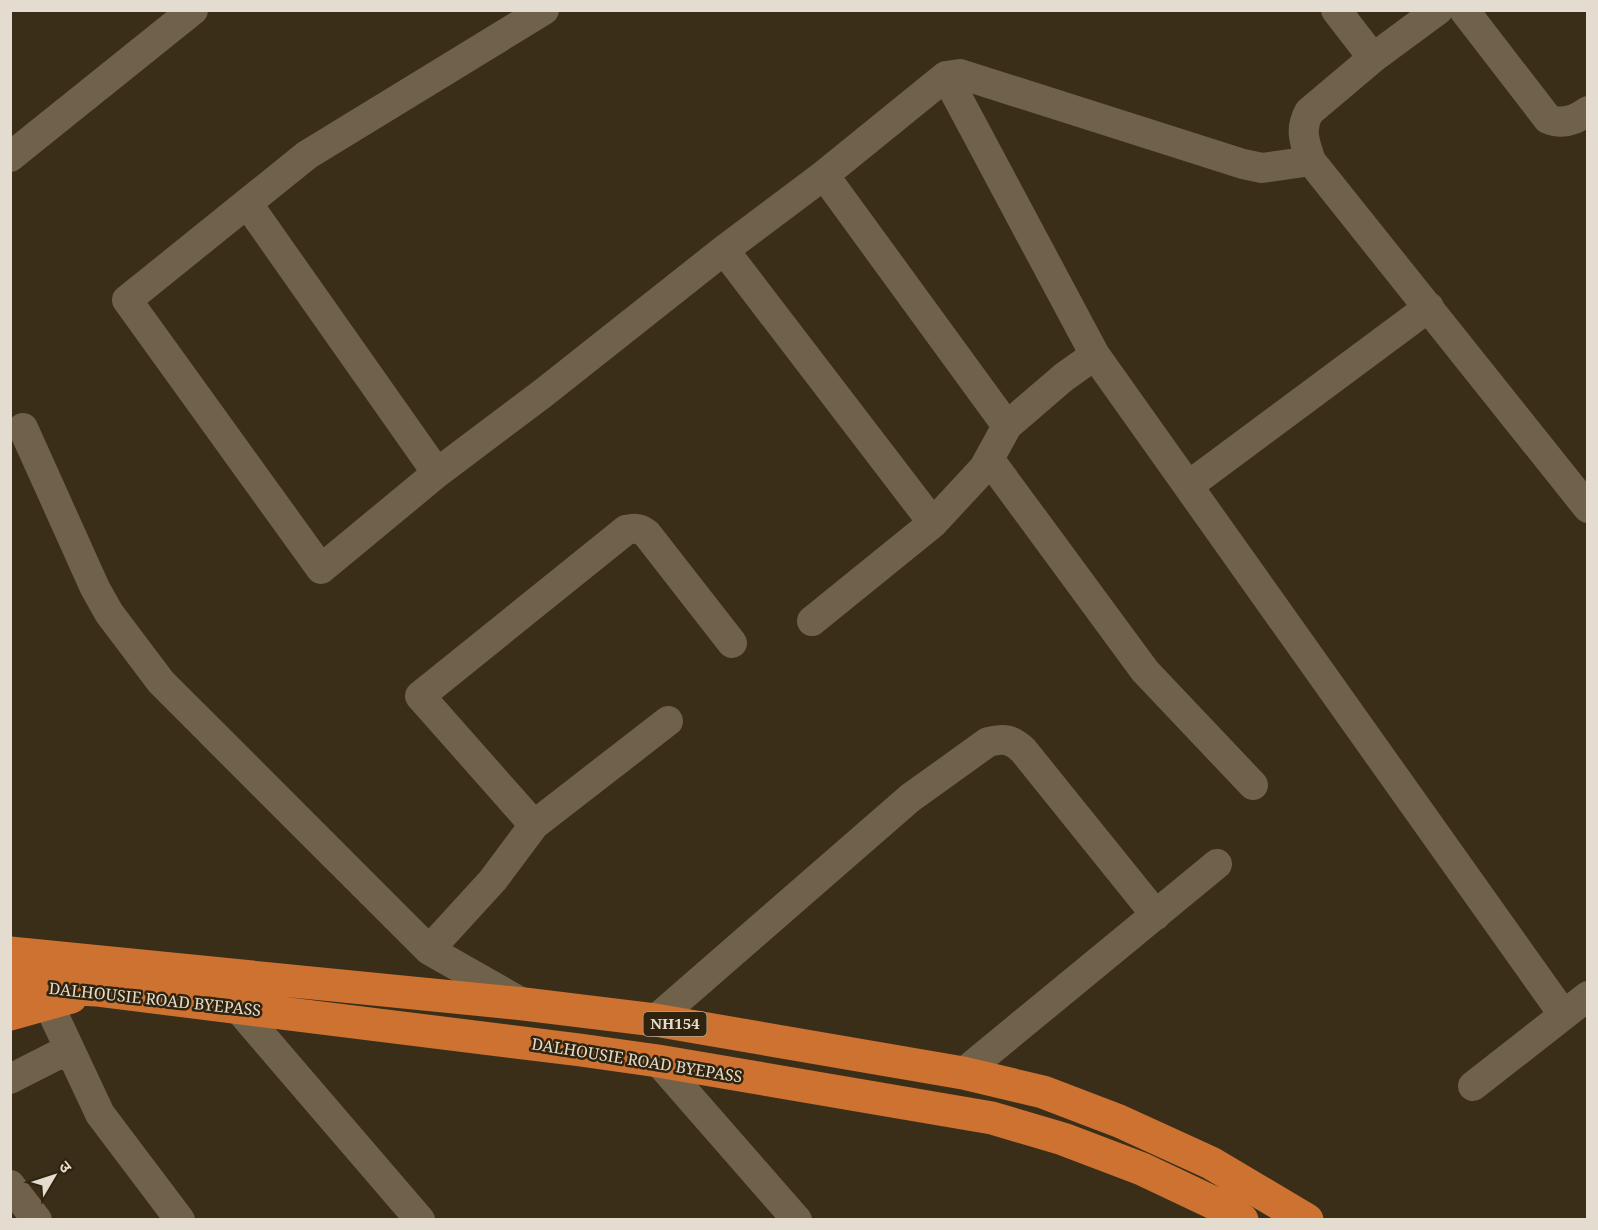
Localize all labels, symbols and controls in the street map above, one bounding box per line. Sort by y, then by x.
street label: DALHOUSIE ROAD BYEPASS [48,977,262,1021]
road number: NH154 [644,1012,706,1036]
street label: DALHOUSIE ROAD BYEPASS [530,1032,744,1088]
north arrow [24,1146,84,1206]
text: उ [54,1156,78,1178]

